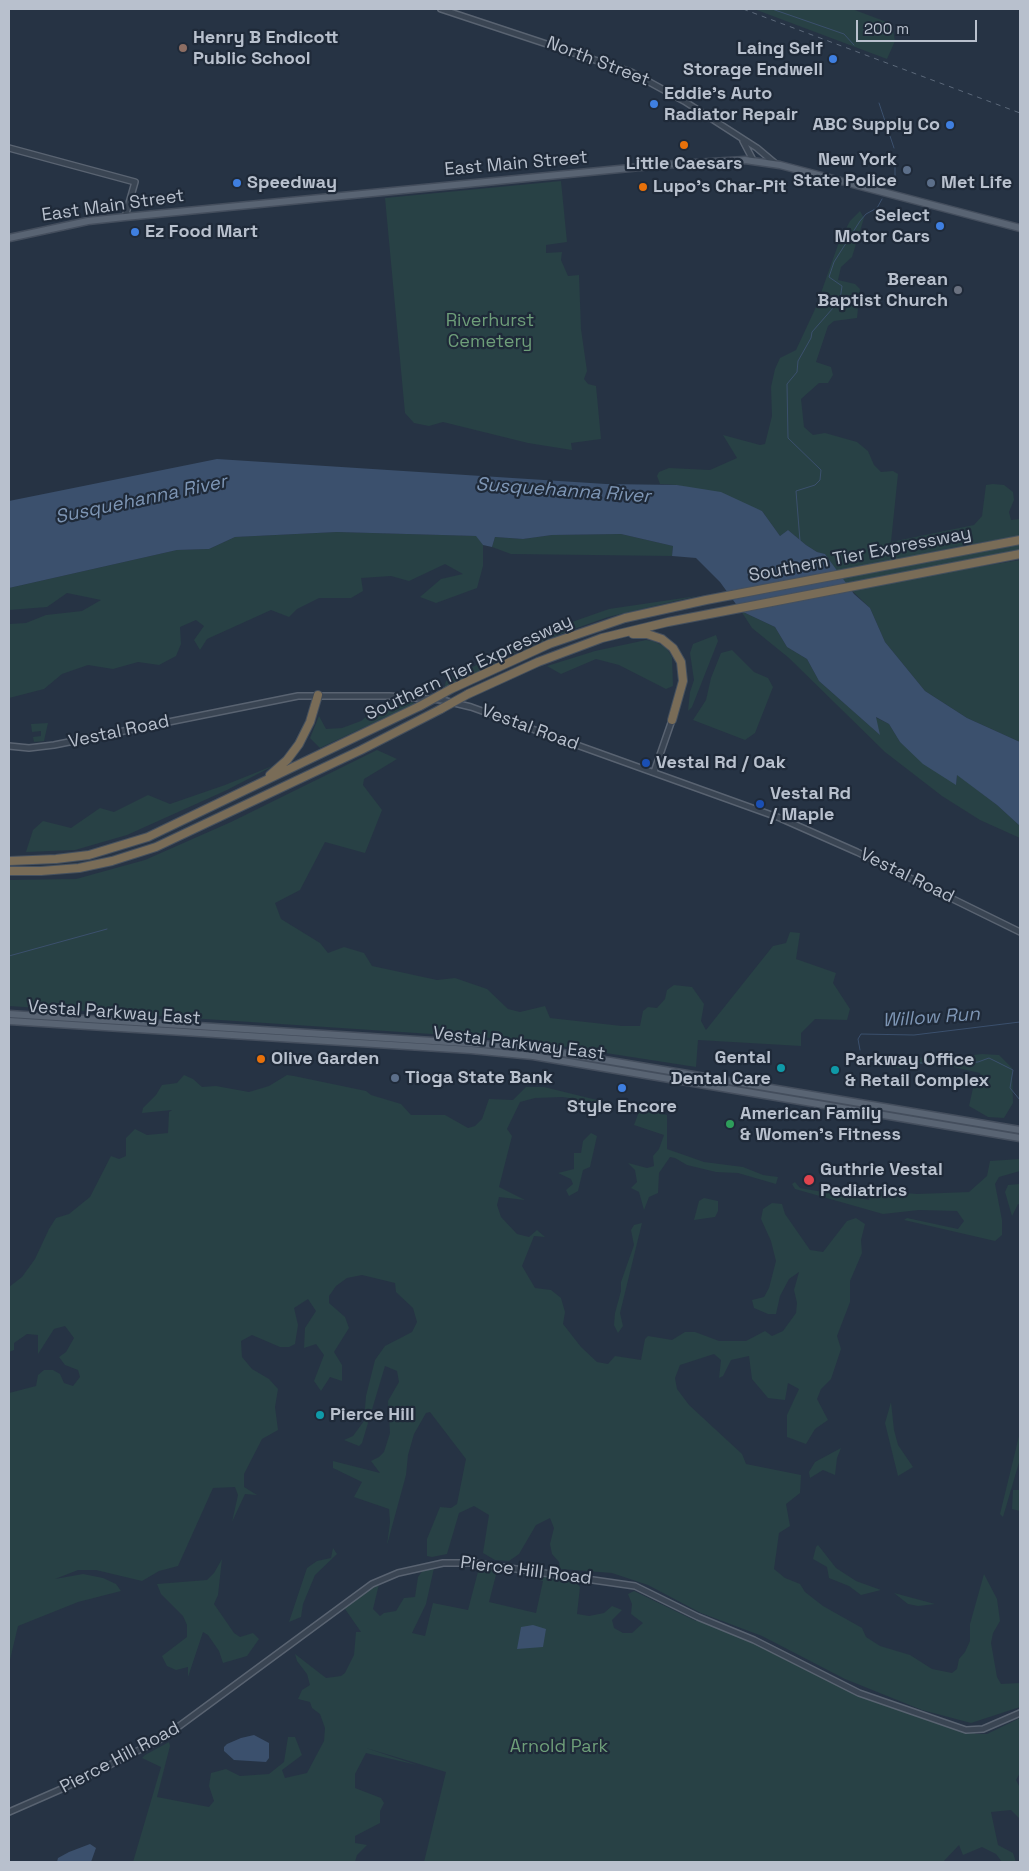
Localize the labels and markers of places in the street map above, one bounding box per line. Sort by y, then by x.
place label: Henry B Endicott Public School [193,27,339,70]
place label: Laing Self Storage Endwell [683,38,823,80]
marker: Henry B Endicott Public School [177,42,189,54]
marker: Laing Self Storage Endwell [827,53,839,65]
place label: Eddie's Auto Radiator Repair [664,83,798,126]
marker: Eddie's Auto Radiator Repair [648,98,660,110]
place label: ABC Supply Co [812,114,940,136]
marker: ABC Supply Co [944,119,956,131]
marker: Little Caesars [678,139,690,151]
place label: New York State Police [793,149,897,192]
place label: Little Caesars [626,153,742,175]
marker: New York State Police [901,164,913,176]
place label: Speedway [247,172,337,194]
place label: Met Life [941,172,1012,194]
place label: Lupo's Char-Pit [653,176,787,198]
marker: Speedway [231,177,243,189]
marker: Met Life [925,177,937,189]
marker: Lupo's Char-Pit [637,181,649,193]
place label: Select Motor Cars [834,205,930,248]
marker: Select Motor Cars [934,220,946,232]
place label: Ez Food Mart [145,221,258,243]
marker: Ez Food Mart [129,226,141,238]
place label: Berean Baptist Church [817,269,948,312]
marker: Berean Baptist Church [952,284,964,296]
place label: Vestal Rd / Oak [656,752,786,774]
marker: Vestal Rd / Oak [640,757,652,769]
place label: Vestal Rd / Maple [770,783,851,826]
marker: Vestal Rd / Maple [754,798,766,810]
place label: Gental Dental Care [671,1047,771,1090]
place label: Olive Garden [271,1048,379,1070]
place label: Parkway Office & Retail Complex [845,1049,989,1092]
marker: Olive Garden [255,1053,267,1065]
marker: Gental Dental Care [775,1062,787,1074]
marker: Parkway Office & Retail Complex [829,1064,841,1076]
place label: Tioga State Bank [405,1067,553,1089]
marker: Tioga State Bank [389,1072,401,1084]
marker: Style Encore [616,1082,628,1094]
place label: Style Encore [567,1096,677,1118]
place label: American Family & Women's Fitness [740,1103,901,1146]
marker: American Family & Women's Fitness [724,1118,736,1130]
place label: Guthrie Vestal Pediatrics [820,1159,943,1202]
marker: Guthrie Vestal Pediatrics [802,1173,816,1187]
place label: Pierce Hill [330,1404,415,1426]
marker: Pierce Hill [314,1409,326,1421]

